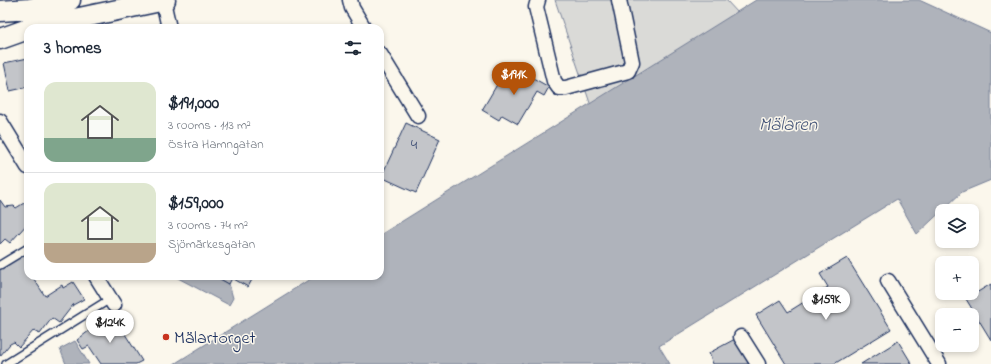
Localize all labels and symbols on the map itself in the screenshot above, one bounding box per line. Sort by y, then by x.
pin: $191K [486,62,542,96]
water label: Mälaren [759,112,818,139]
house number: 4 [411,133,418,157]
pin: $159K [798,287,854,321]
pin: $124K [82,310,138,344]
place label: Mälartorget [174,326,256,353]
marker: Mälartorget [161,332,171,342]

